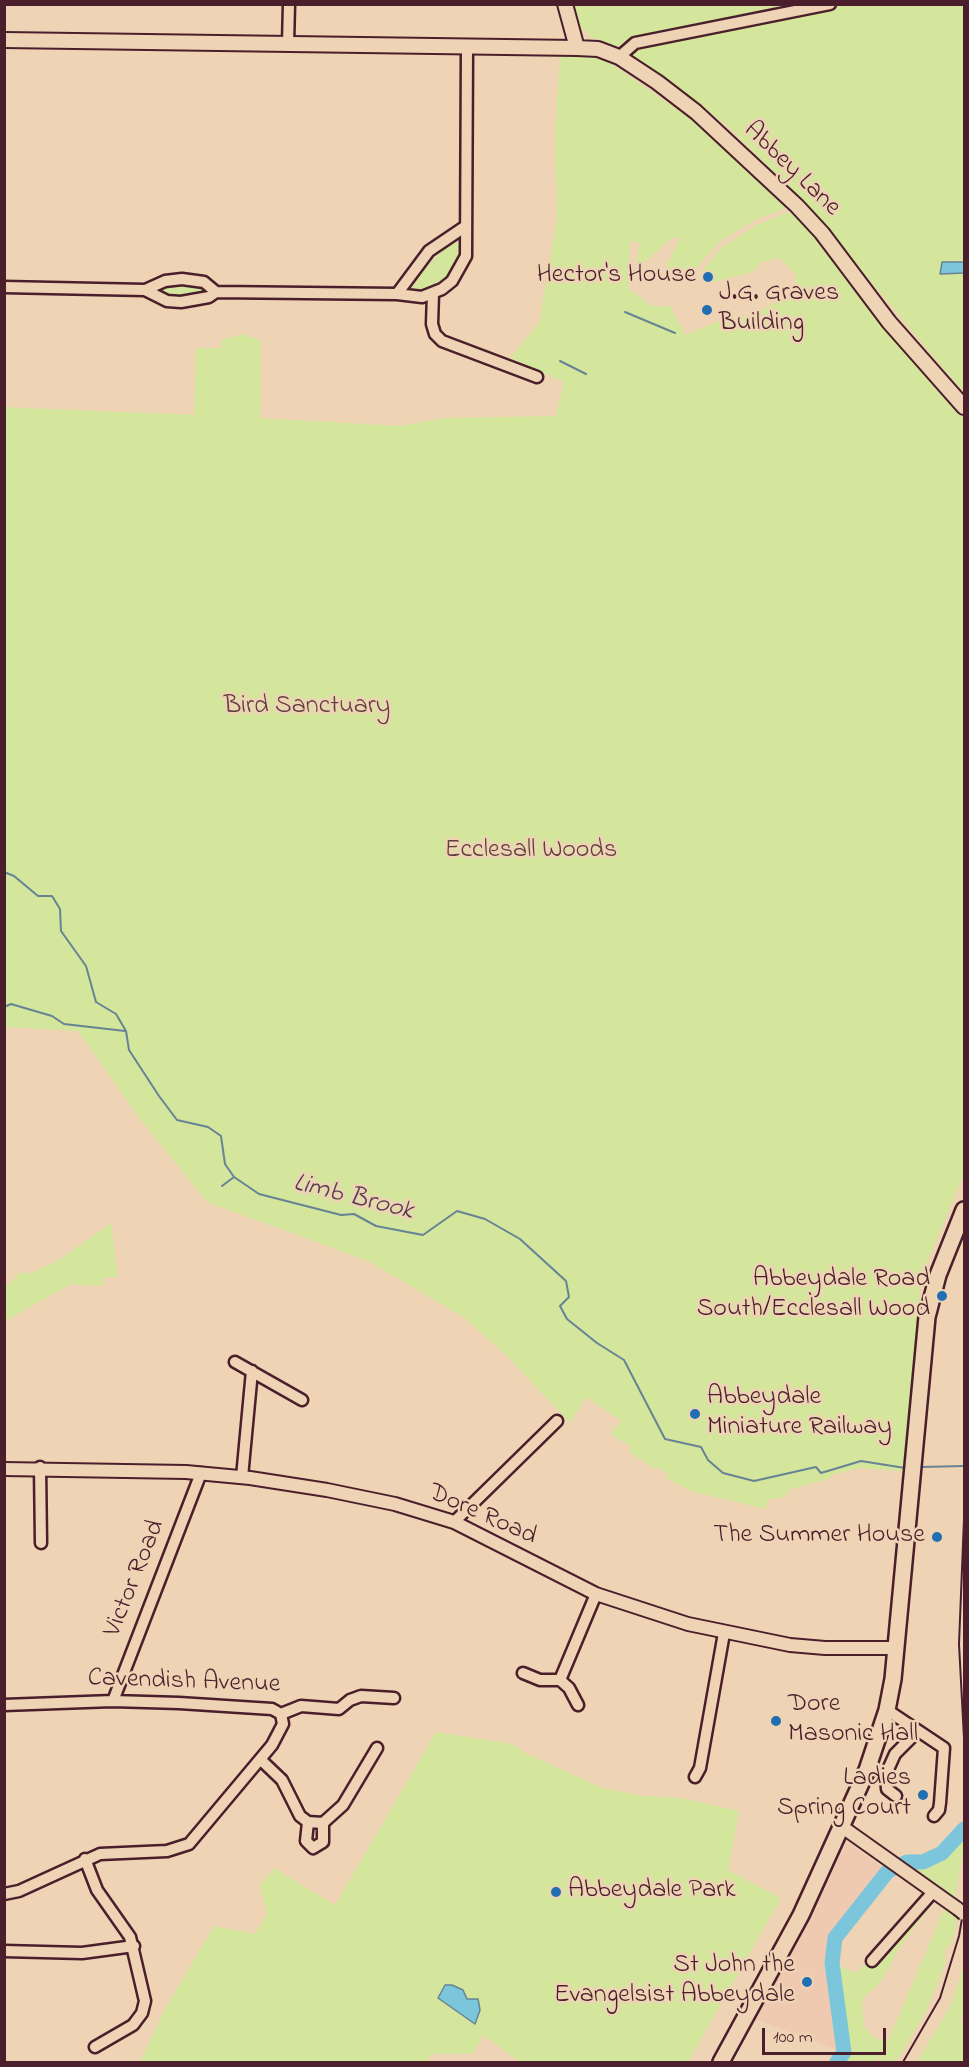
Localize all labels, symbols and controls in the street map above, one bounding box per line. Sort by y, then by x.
street label: Abbey Lane [736,116,846,224]
place label: Hector's House [537,261,696,293]
marker: Hector's House [701,270,715,284]
place label: J.G. Graves Building [719,279,839,340]
marker: J.G. Graves Building [700,303,714,317]
park label: Bird Sanctuary [224,692,390,724]
park label: Ecclesall Woods [445,836,617,868]
water label: Limb Brook [290,1168,416,1230]
place label: Abbeydale Road South/Ecclesall Wood [697,1265,930,1326]
marker: Abbeydale Road South/Ecclesall Wood [935,1289,949,1303]
place label: Abbeydale Miniature Railway [707,1383,892,1444]
marker: Abbeydale Miniature Railway [688,1407,702,1421]
street label: Dore Road [423,1478,541,1554]
street label: Victor Road [98,1516,174,1642]
place label: The Summer House [713,1521,925,1553]
marker: The Summer House [930,1530,944,1544]
street label: Cavendish Avenue [87,1664,281,1702]
place label: Dore Masonic Hall [788,1690,918,1751]
marker: Dore Masonic Hall [769,1714,783,1728]
place label: Ladies Spring Court [777,1764,911,1826]
marker: Ladies Spring Court [916,1788,930,1802]
place label: Abbeydale Park [568,1876,736,1908]
marker: Abbeydale Park [549,1885,563,1899]
place label: St John the Evangelsist Abbeydale [554,1951,795,2012]
marker: St John the Evangelsist Abbeydale [800,1975,814,1989]
scale bar [765,2016,890,2054]
text: 100 m [773,2025,813,2051]

